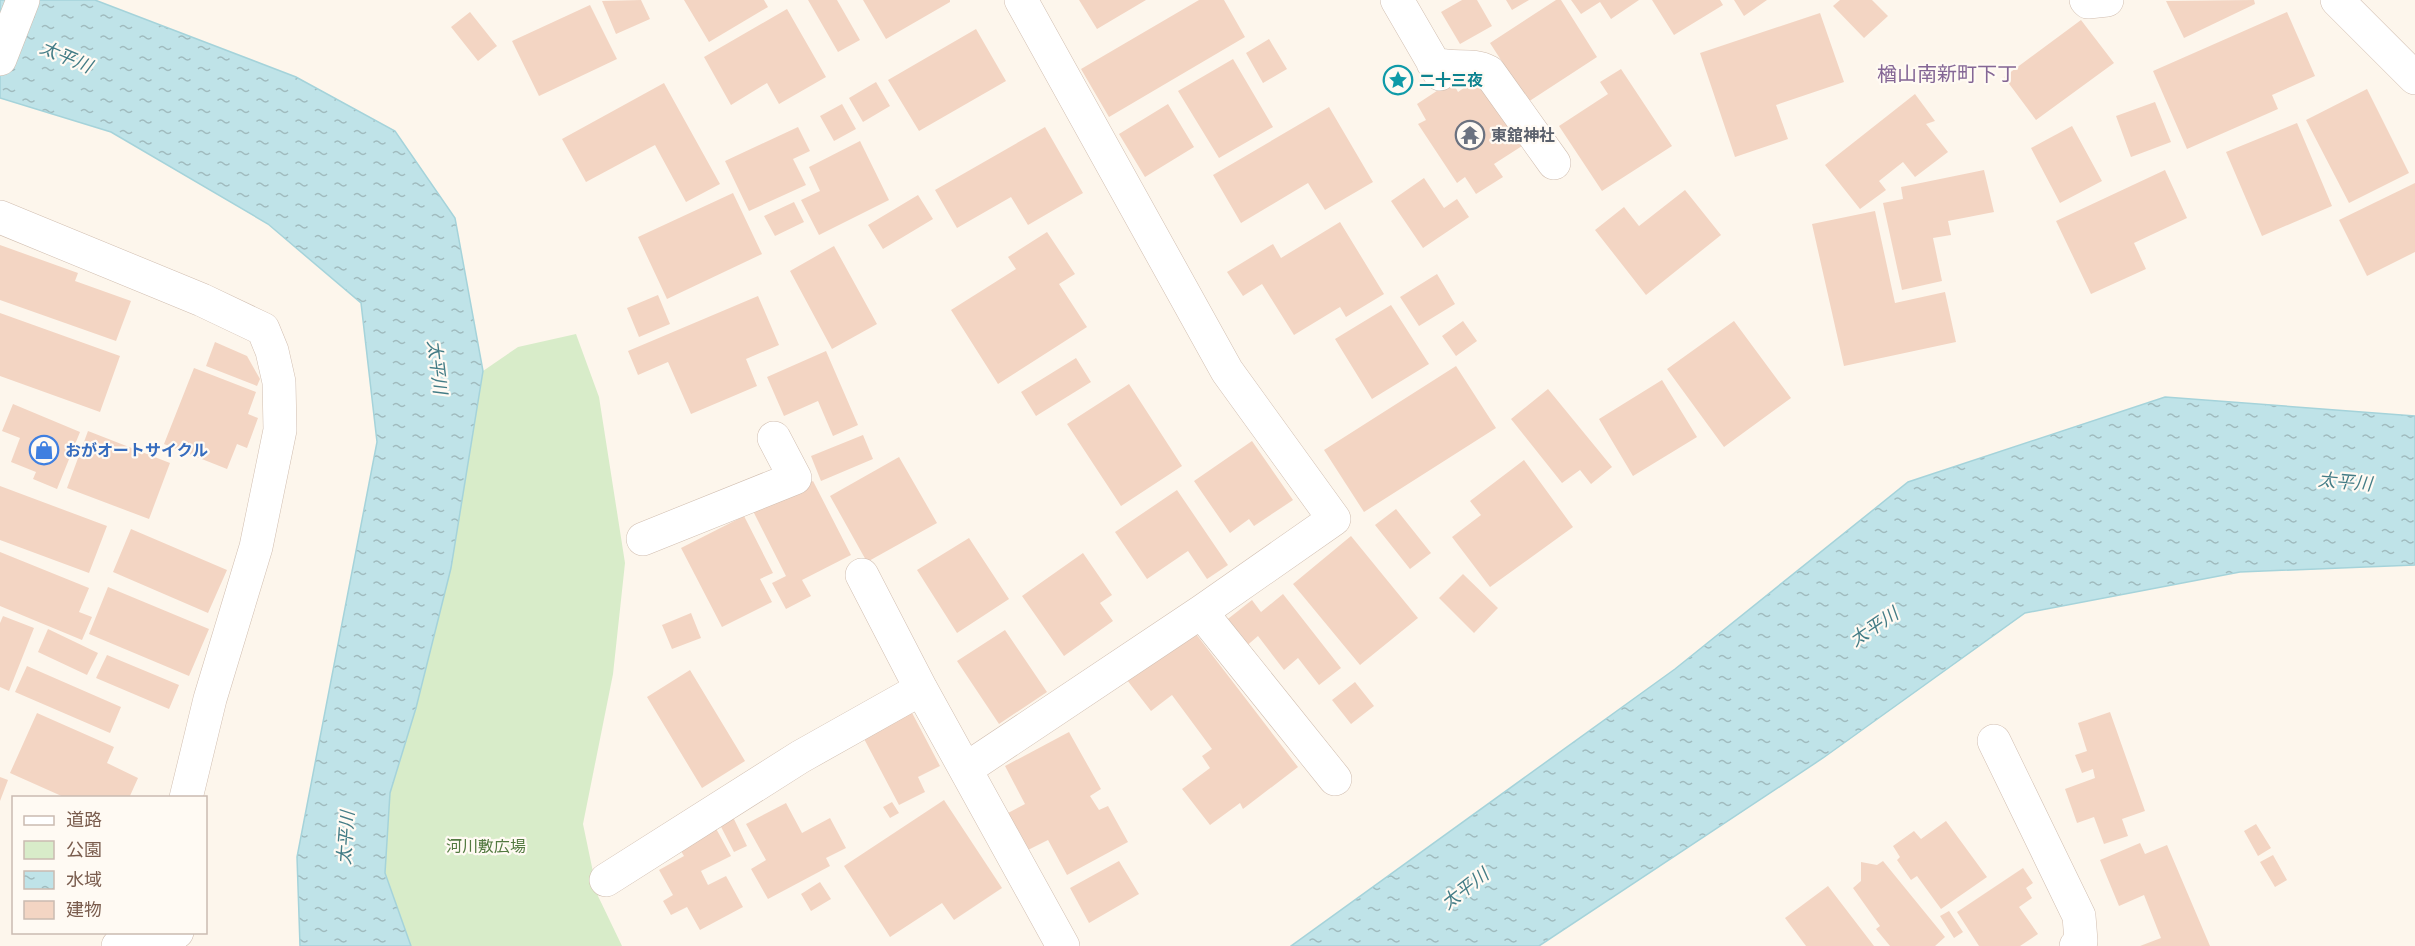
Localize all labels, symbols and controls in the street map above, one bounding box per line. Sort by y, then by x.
water label: 太平川 [37,36,97,78]
district label: 楢山南新町下丁 [1877,62,2017,86]
place icon: 二十三夜 [1382,64,1414,96]
place label: 二十三夜 [1419,71,1483,90]
temple icon: 東舘神社 [1454,119,1486,151]
place label: 東舘神社 [1491,126,1555,145]
water label: 太平川 [423,339,451,397]
shop icon: おがオートサイクル [28,434,60,466]
place label: おがオートサイクル [65,441,208,460]
water label: 太平川 [2317,469,2375,495]
water label: 太平川 [1845,602,1904,651]
legend [12,796,207,934]
water label: 太平川 [333,808,359,866]
text: 道路 [66,809,102,831]
park label: 河川敷広場 [446,837,526,856]
text: 公園 [66,839,102,861]
water label: 太平川 [1437,862,1495,914]
text: 水域 [66,869,102,891]
text: 建物 [66,899,102,921]

